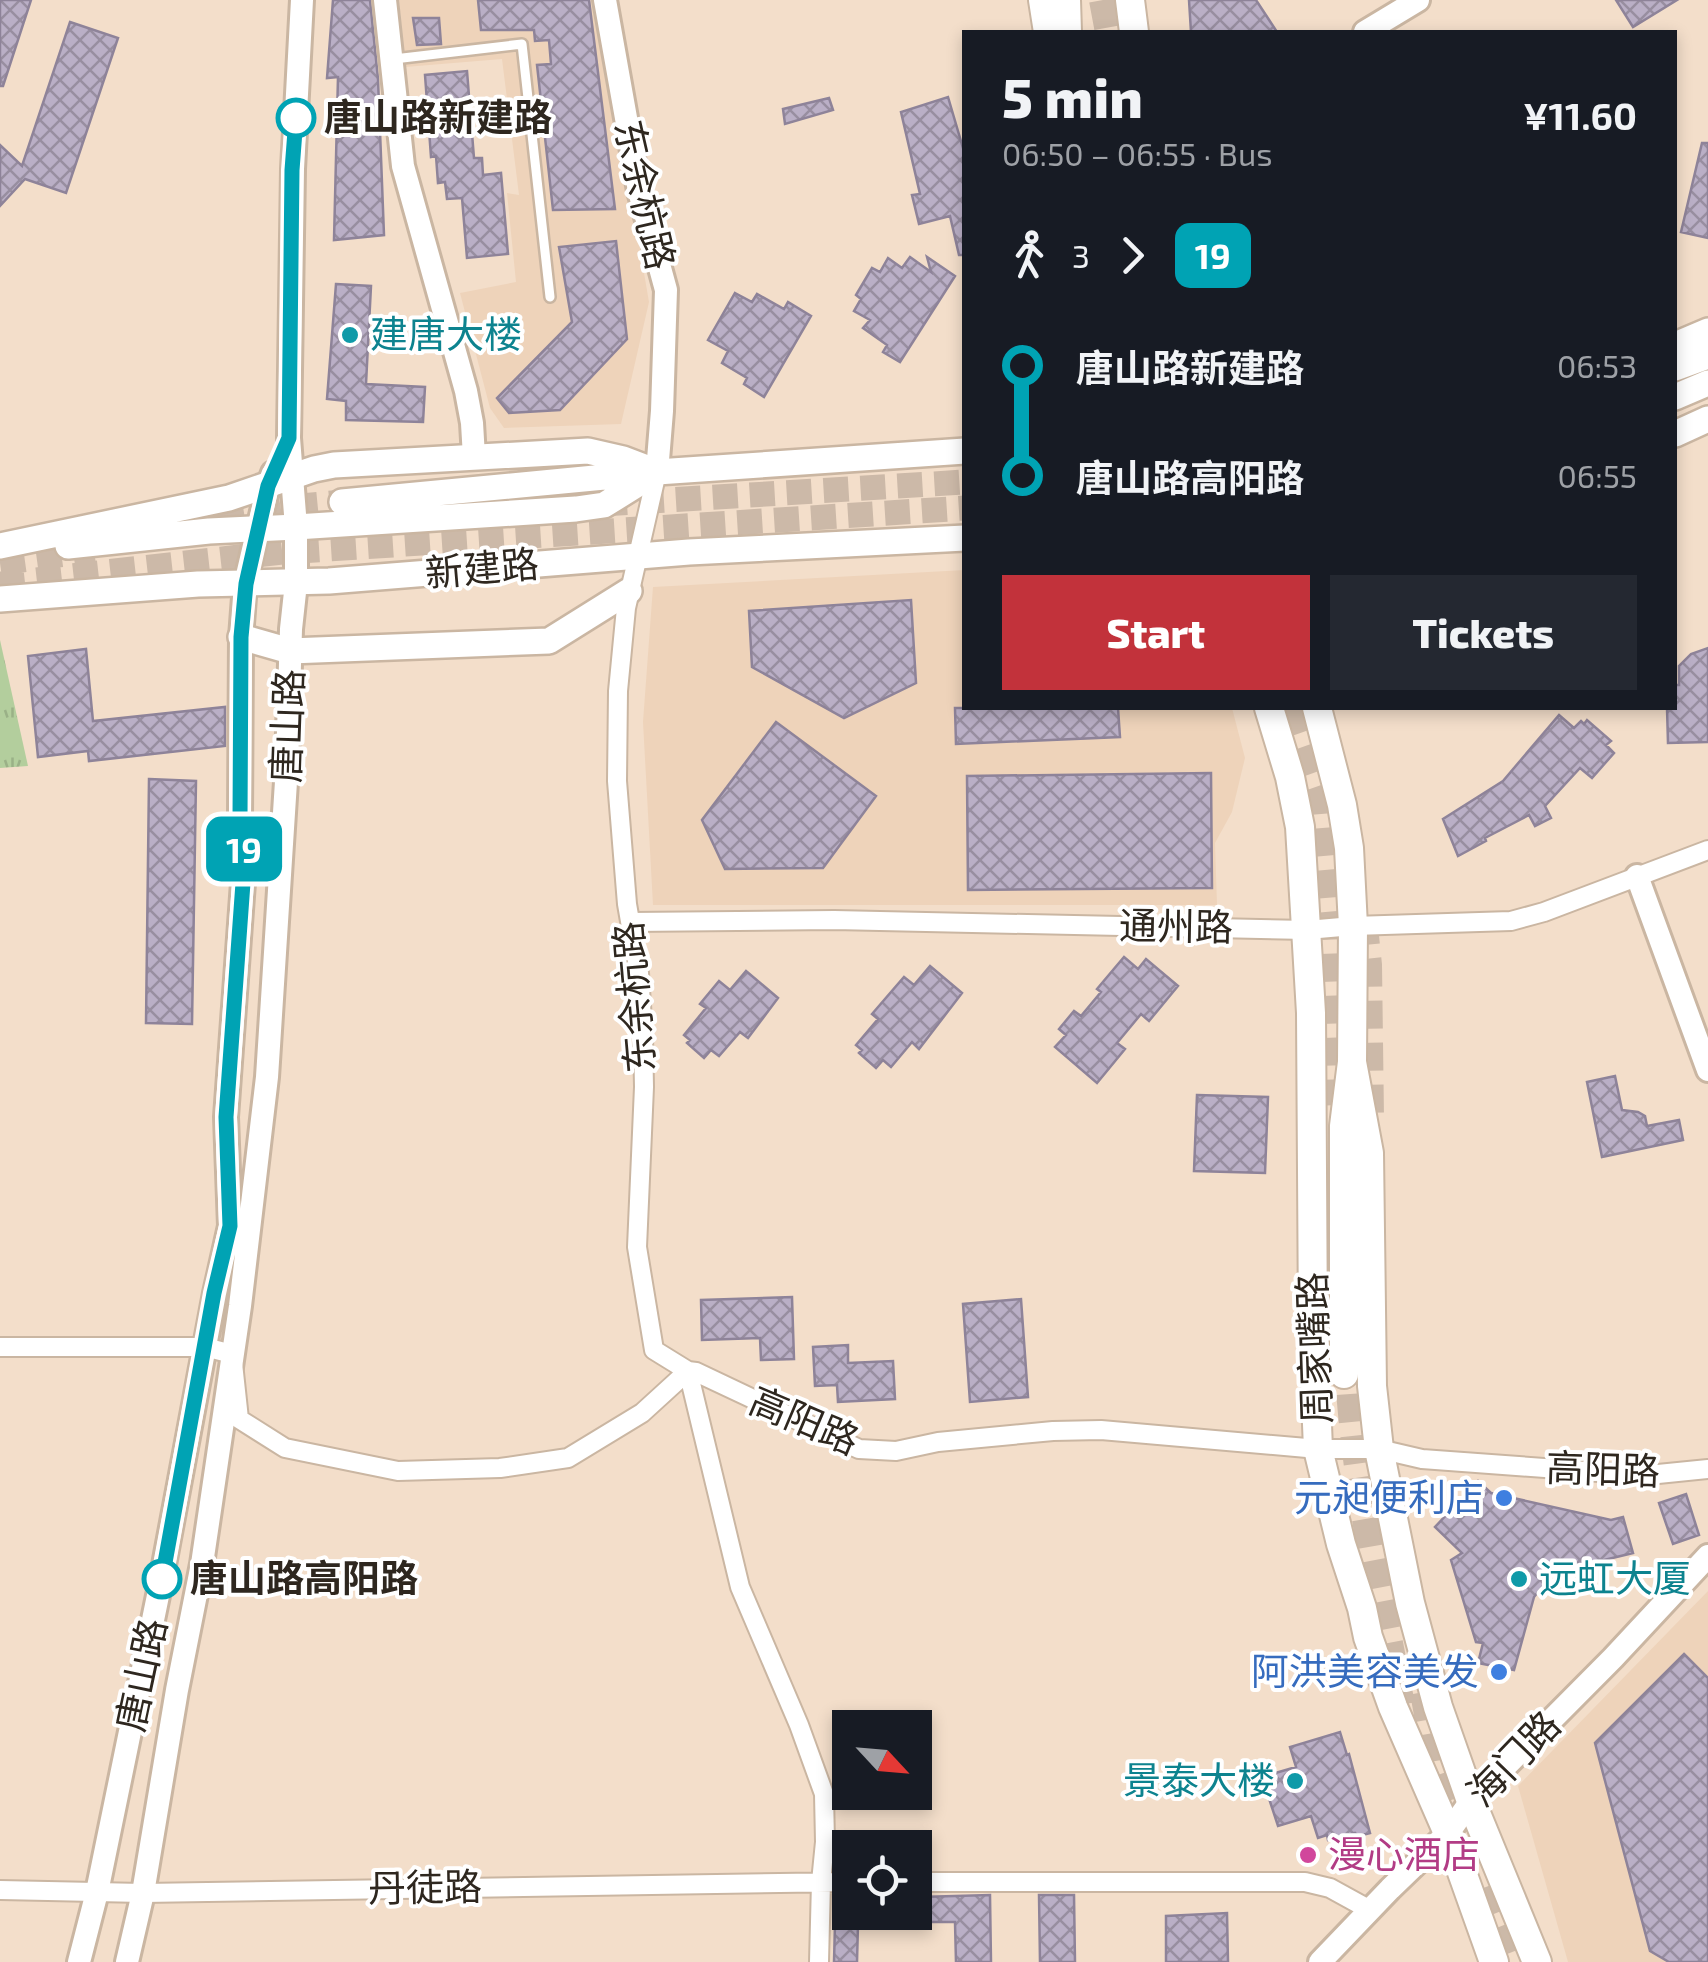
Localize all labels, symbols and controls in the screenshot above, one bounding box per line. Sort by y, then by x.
text: 5 min [1002,63,1143,129]
text: ¥11.60 [1523,92,1637,138]
place label: 唐山路新建路 [324,93,552,139]
marker: 唐山路新建路 [277,99,315,137]
street label: 东余杭路 [606,115,685,274]
text: 06:50 – 06:55 · Bus [1002,134,1272,172]
icon: walk [1002,228,1057,283]
icon: forward [1105,228,1160,283]
text: 19 [1195,234,1231,276]
text: 3 [1072,236,1090,274]
place label: 建唐大楼 [370,310,522,356]
marker: 建唐大楼 [339,324,361,346]
text: 唐山路新建路 [1076,344,1304,390]
text: 06:53 [1557,346,1637,384]
text: 唐山路高阳路 [1076,454,1304,500]
text: 06:55 [1558,456,1637,494]
street label: 新建路 [423,539,541,595]
button: Start [1002,575,1310,690]
button: Tickets [1330,575,1637,690]
street label: 唐山路 [261,668,311,784]
line badge: 19 [199,816,289,882]
text: 19 [226,828,262,870]
street label: 通州路 [1119,901,1233,949]
street label: 东余杭路 [603,919,663,1075]
street label: 周家嘴路 [1287,1271,1339,1425]
street label: 高阳路 [743,1376,866,1463]
street label: 高阳路 [1545,1443,1661,1493]
place label: 元昶便利店 [1294,1473,1484,1519]
marker: 元昶便利店 [1493,1487,1515,1509]
place label: 唐山路高阳路 [190,1554,418,1600]
place label: 远虹大厦 [1539,1554,1691,1600]
marker: 唐山路高阳路 [143,1560,181,1598]
marker: 远虹大厦 [1508,1568,1530,1590]
street label: 唐山路 [106,1614,174,1735]
place label: 阿洪美容美发 [1251,1647,1479,1693]
marker: 阿洪美容美发 [1488,1661,1510,1683]
street label: 海门路 [1456,1701,1569,1815]
north arrow [832,1710,932,1810]
map controls [832,1710,932,1930]
place label: 景泰大楼 [1123,1756,1275,1802]
marker: 景泰大楼 [1284,1770,1306,1792]
button: locate [832,1830,932,1930]
place label: 漫心酒店 [1328,1830,1480,1876]
marker: 漫心酒店 [1297,1844,1319,1866]
street label: 丹徒路 [368,1862,482,1910]

